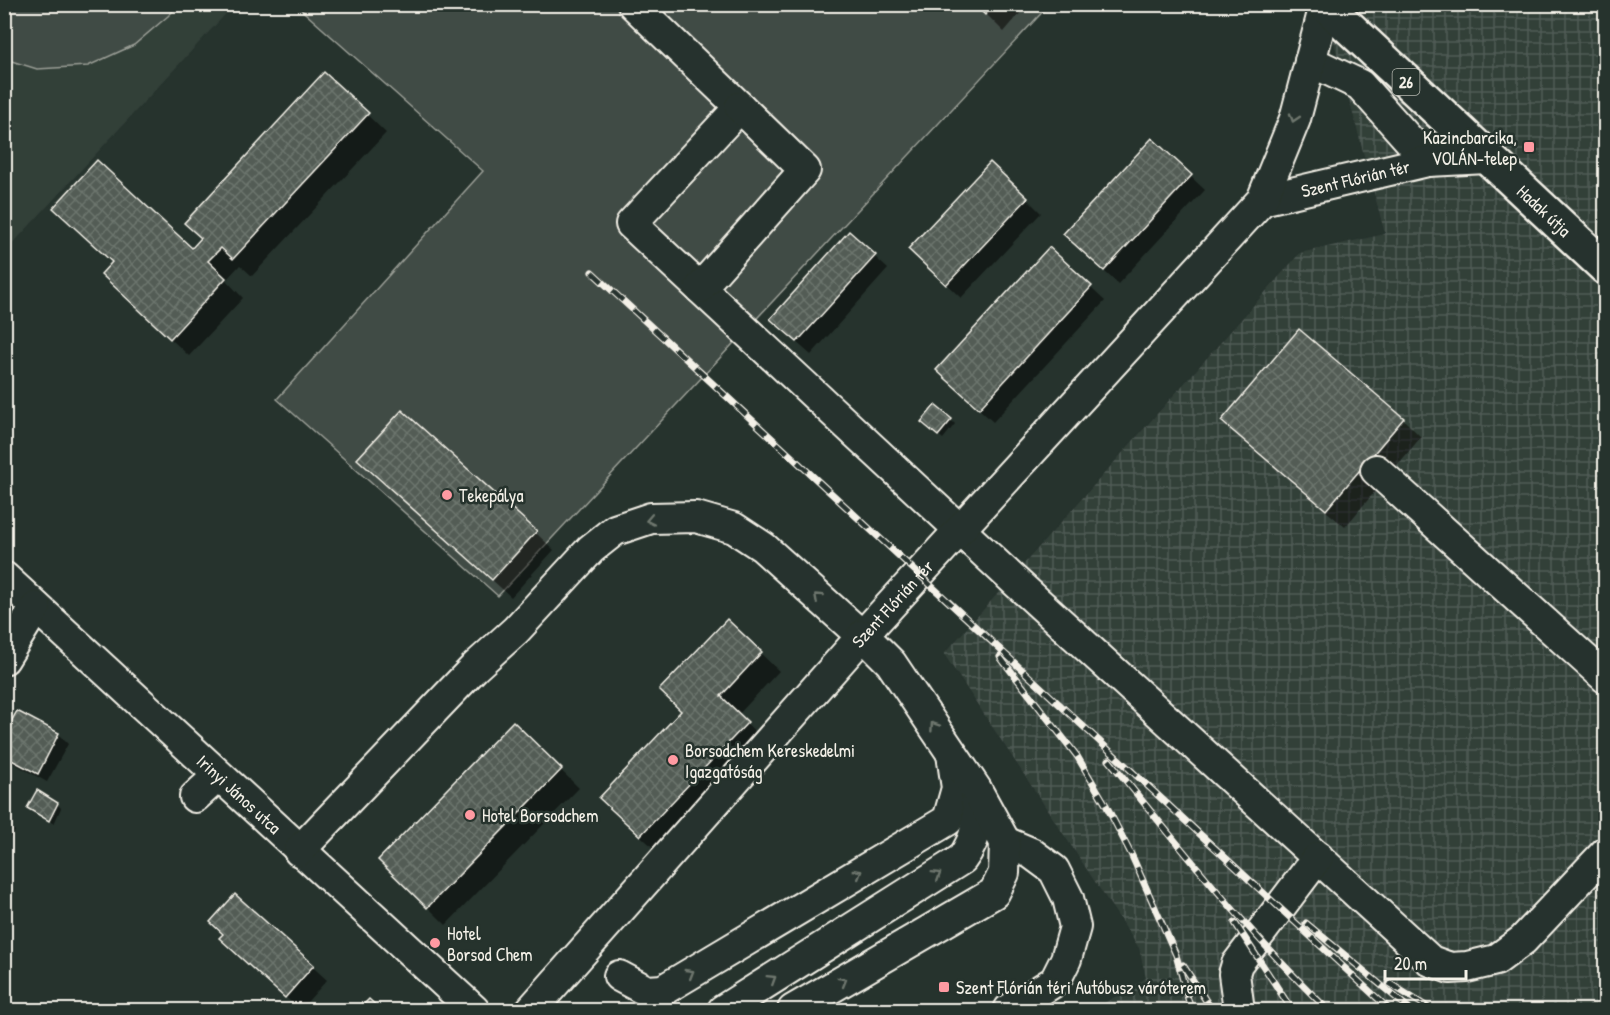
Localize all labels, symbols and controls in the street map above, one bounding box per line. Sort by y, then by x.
road number: 26 [1392,69,1420,95]
one-way arrow [1289,112,1302,123]
place label: Kazincbarcika, VOLÁN-telep [1423,125,1517,171]
marker: Kazincbarcika, VOLÁN-telep [1522,140,1536,154]
street label: Szent Flórián tér [1299,153,1412,203]
street label: Hadak útja [1512,179,1577,242]
place label: Tekepálya [459,483,523,508]
marker: Tekepálya [440,488,454,502]
one-way arrow [645,513,655,526]
street label: Szent Flórián tér [845,554,939,653]
one-way arrow [814,593,825,604]
one-way arrow [930,721,941,732]
place label: Borsodchem Kereskedelmi Igazgatóság [685,738,855,784]
street label: Irinyi János utca [192,748,287,839]
marker: Borsodchem Kereskedelmi Igazgatóság [666,753,680,767]
place label: Hotel Borsodchem [482,803,598,828]
marker: Hotel Borsodchem [463,808,477,822]
one-way arrow [852,869,862,881]
one-way arrow [930,871,941,882]
place label: Hotel Borsod Chem [447,921,532,967]
marker: Hotel Borsod Chem [428,936,442,950]
scale bar [1385,943,1466,981]
text: 20 m [1394,951,1427,976]
one-way arrow [684,969,694,981]
one-way arrow [766,975,776,987]
place label: Szent Flórián téri Autóbusz váróterem [956,975,1206,1000]
one-way arrow [837,977,847,988]
marker: Szent Flórián téri Autóbusz váróterem [937,980,951,994]

